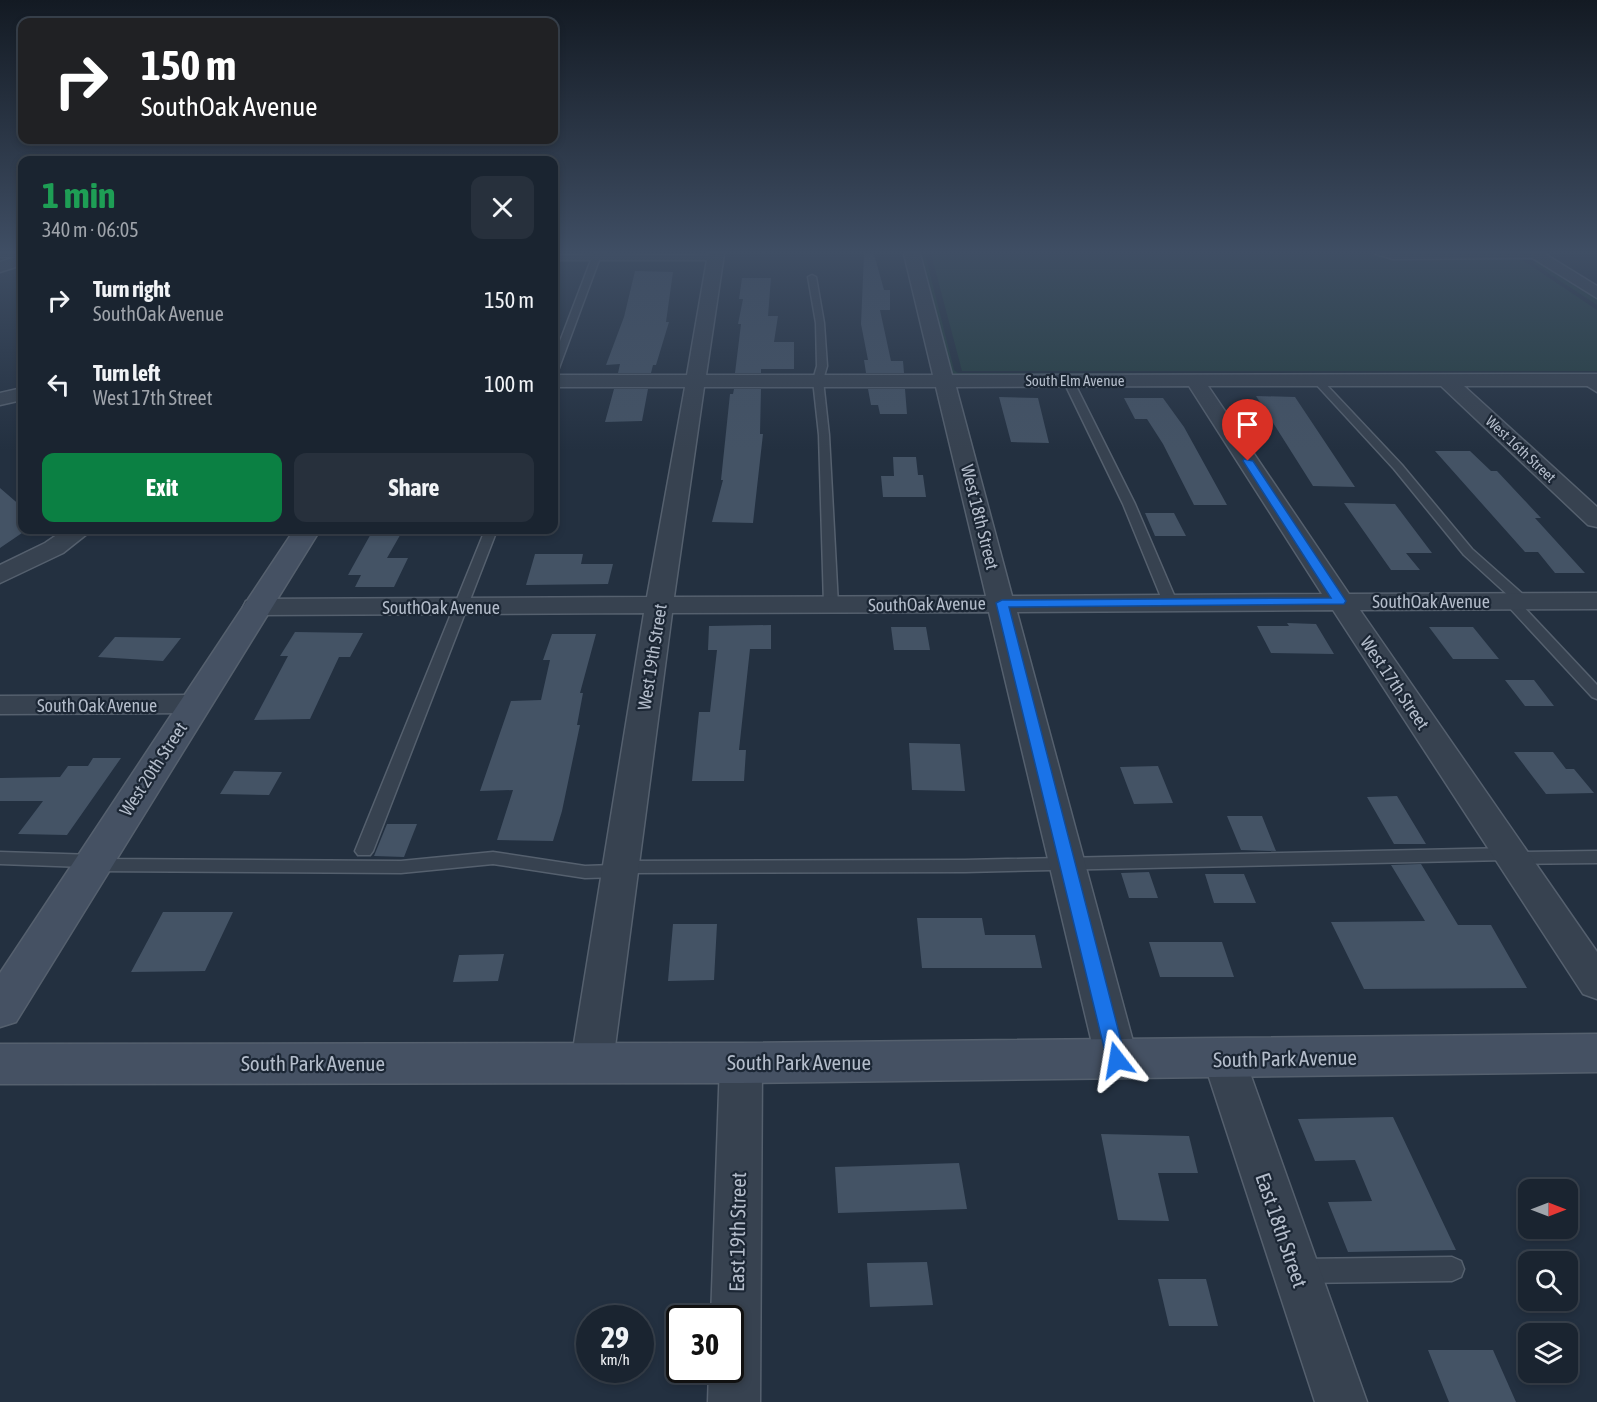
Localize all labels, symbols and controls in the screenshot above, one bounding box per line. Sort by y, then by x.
text: 150 m [141,41,236,89]
icon: right [42,42,120,120]
text: SouthOak Avenue [141,91,318,122]
text: 1 min [42,174,116,216]
button: close [471,176,534,239]
text: 340 m · 06:05 [42,218,139,241]
text: Turn right [93,276,170,302]
icon: right [42,284,75,317]
text: 150 m [484,287,534,313]
text: SouthOak Avenue [93,302,224,325]
text: Turn left [93,360,160,386]
icon: left [42,368,75,401]
text: 100 m [484,371,534,397]
street label: South Elm Avenue [1026,372,1125,389]
text: West 17th Street [93,386,212,409]
pin [1222,399,1273,461]
icon: arrive [1231,408,1264,441]
street label: West 16th Street [1482,412,1560,486]
button: Exit [42,453,282,522]
button: Share [294,453,534,522]
street label: West 18th Street [957,462,1003,572]
street label: SouthOak Avenue [1372,591,1490,612]
street label: SouthOak Avenue [868,592,986,616]
street label: SouthOak Avenue [382,597,500,618]
street label: West 19th Street [633,602,671,712]
street label: West 17th Street [1356,633,1434,733]
street label: South Oak Avenue [37,695,157,716]
street label: West 20th Street [115,718,191,820]
position arrow [1085,1028,1149,1092]
street label: South Park Avenue [1213,1045,1357,1071]
street label: South Park Avenue [727,1050,871,1074]
street label: South Park Avenue [241,1051,385,1075]
street label: East 18th Street [1251,1169,1313,1291]
street label: East 19th Street [724,1172,750,1292]
north arrow [1518,1179,1578,1239]
map controls [1518,1179,1578,1383]
button: search [1518,1251,1578,1311]
speed limit sign: 30 [666,1305,744,1383]
text: 29 [601,1320,629,1354]
button: layers [1518,1323,1578,1383]
text: km/h [600,1351,630,1368]

